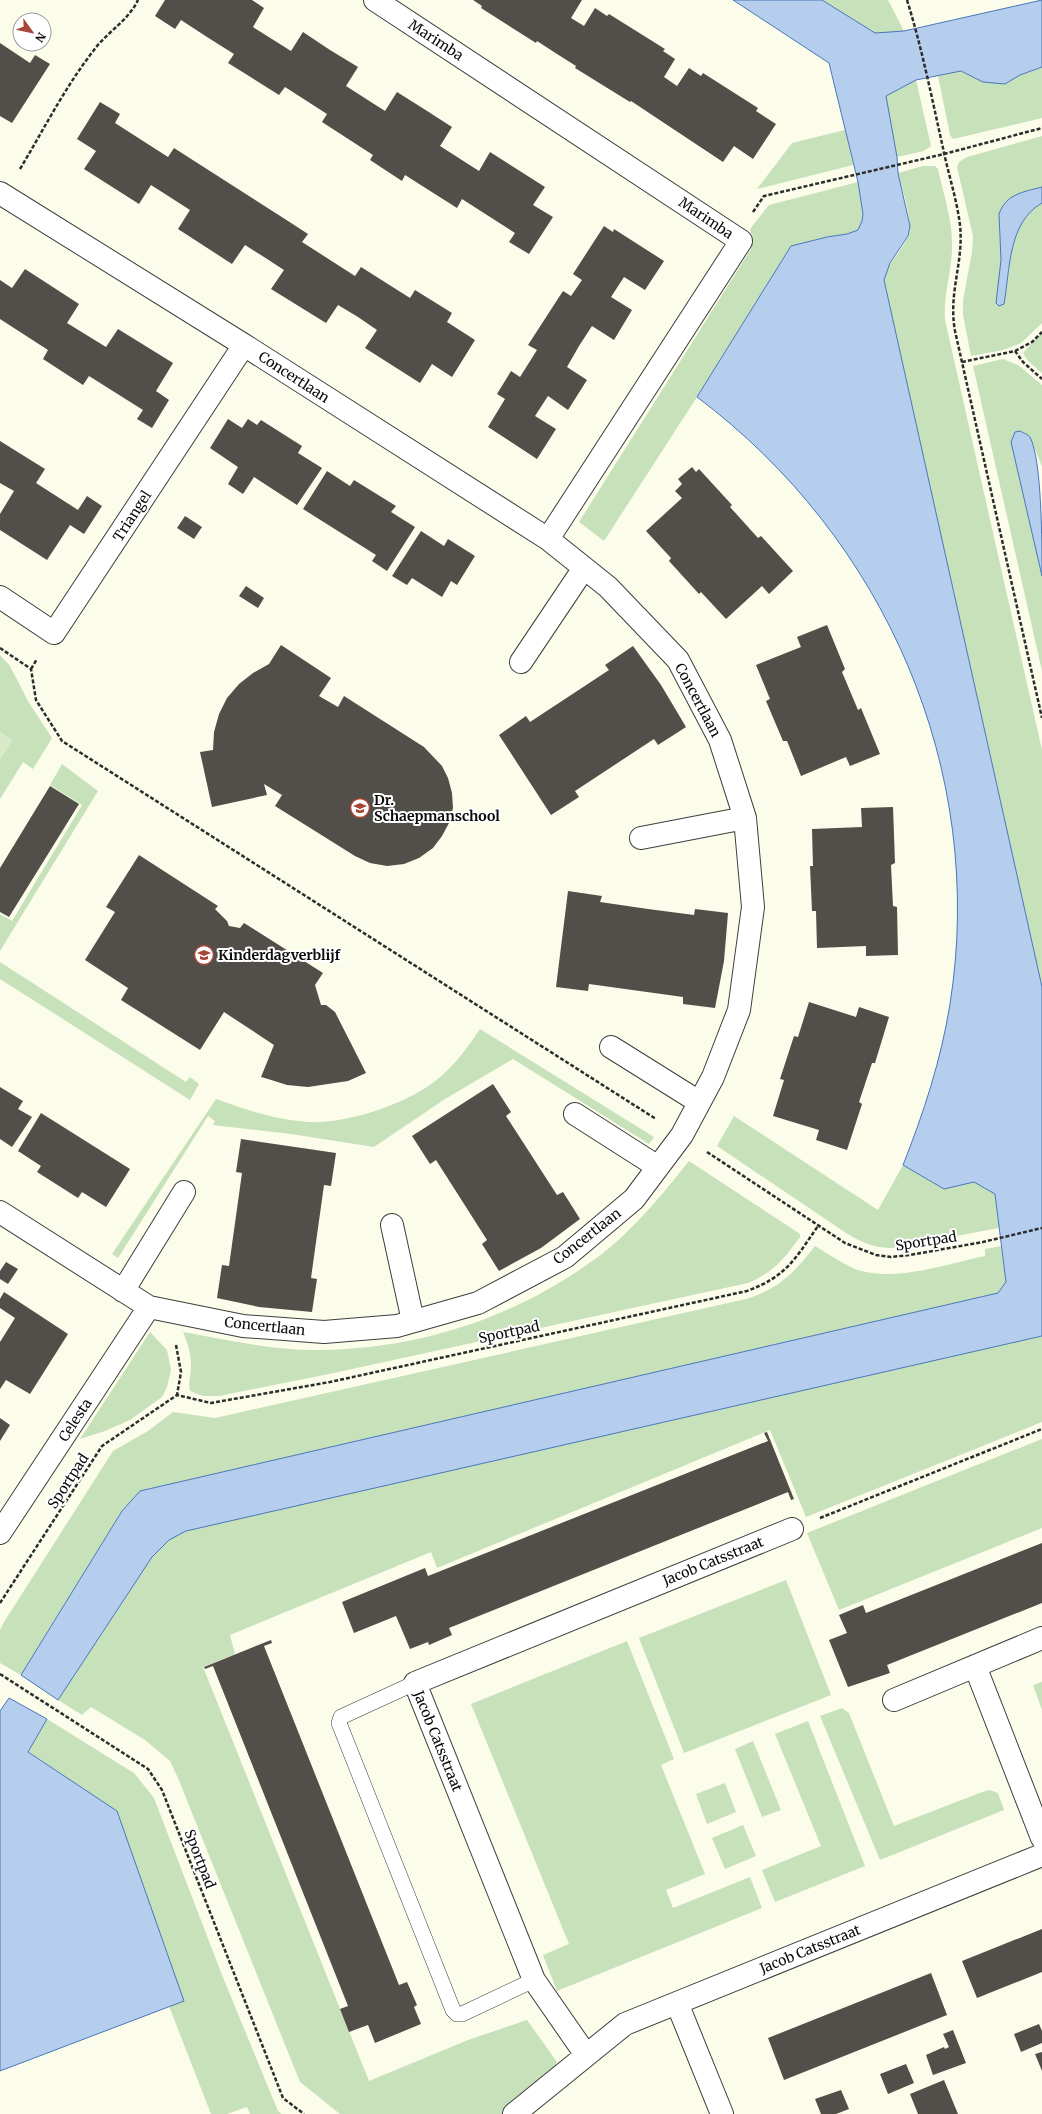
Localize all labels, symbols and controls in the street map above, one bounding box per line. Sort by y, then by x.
north arrow [12,12,52,52]
street label: Marimba [405,16,467,65]
text: N [32,30,49,45]
street label: Marimba [675,193,737,243]
street label: Concertlaan [255,347,333,407]
street label: Triangel [109,487,155,545]
street label: Concertlaan [671,660,725,740]
place label: Dr. Schaepmanschool [374,791,500,825]
school or university icon: Dr. Schaepmanschool [349,797,371,819]
school or university icon: Kinderdagverblijf [193,944,215,966]
place label: Kinderdagverblijf [218,946,340,964]
street label: Concertlaan [549,1204,625,1268]
street label: Sportpad [894,1227,959,1255]
street label: Concertlaan [224,1313,306,1339]
street label: Sportpad [477,1317,542,1347]
street label: Celesta [54,1395,96,1445]
street label: Sportpad [44,1450,93,1512]
street label: Jacob Catsstraat [659,1532,767,1590]
street label: Jacob Catsstraat [409,1687,467,1795]
street label: Sportpad [180,1827,220,1892]
street label: Jacob Catsstraat [756,1920,864,1978]

